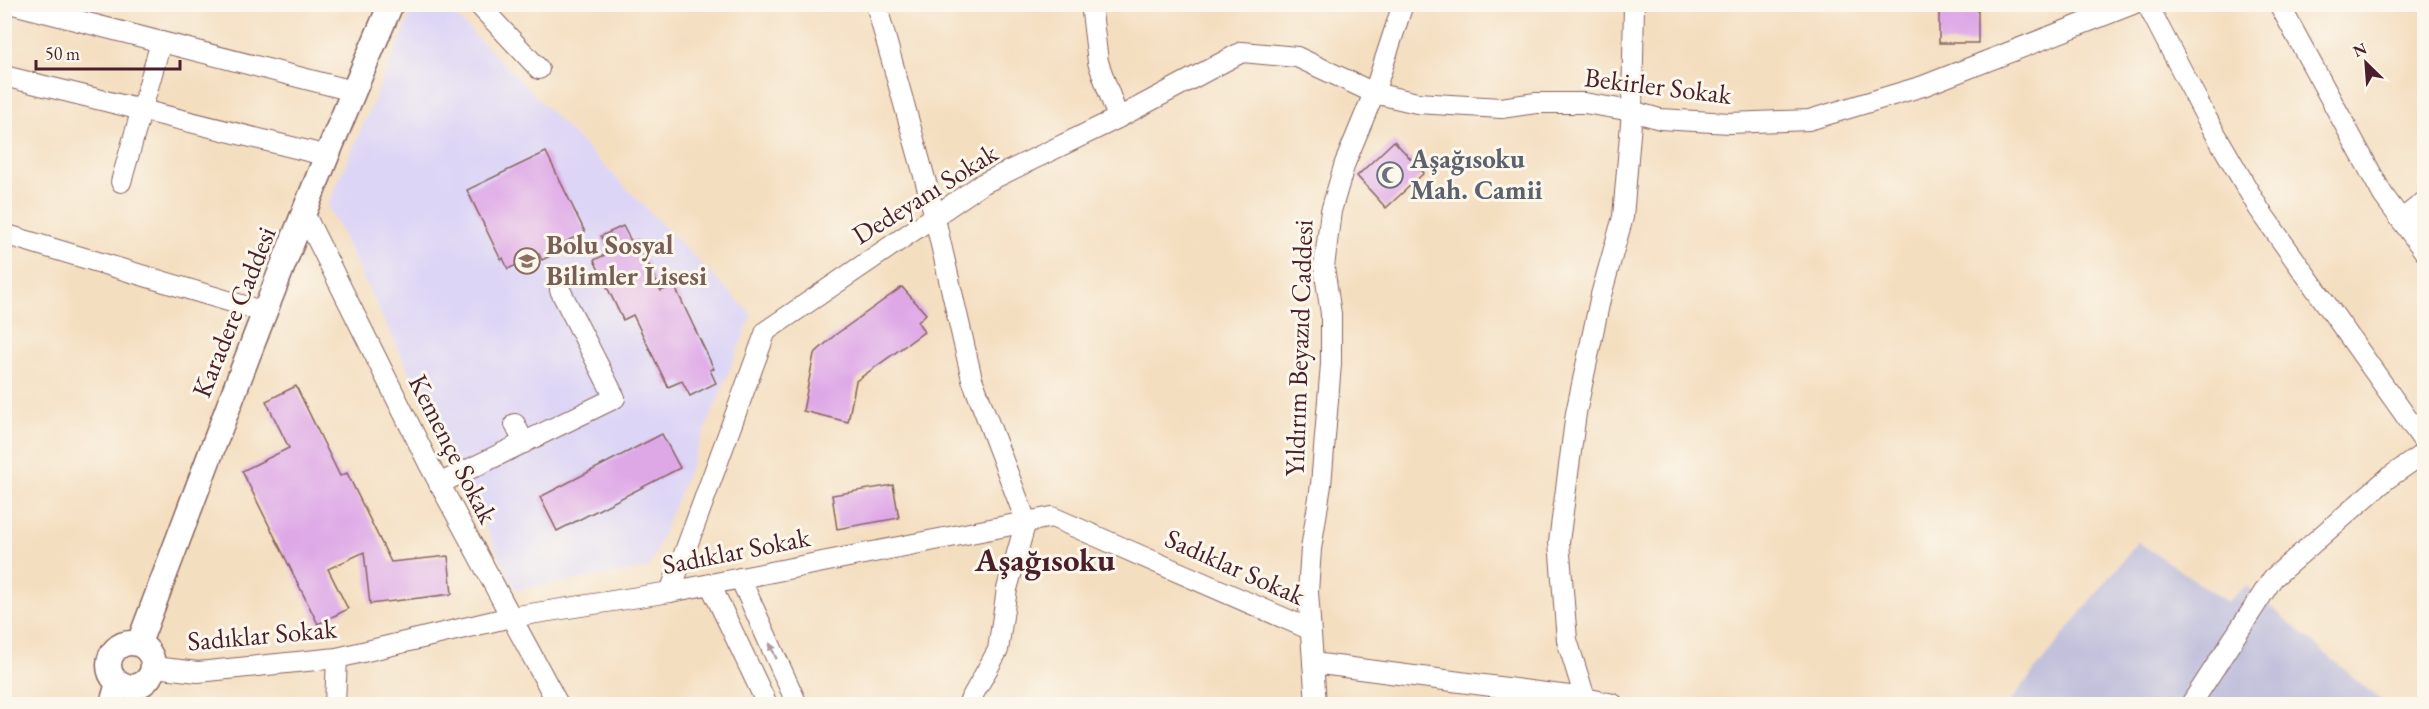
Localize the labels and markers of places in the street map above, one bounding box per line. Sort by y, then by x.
place label: Aşağısoku Mah. Camii [1409,141,1543,207]
mosque icon: Aşağısoku Mah. Camii [1375,160,1405,190]
place label: Bolu Sosyal Bilimler Lisesi [546,227,707,293]
school or university icon: Bolu Sosyal Bilimler Lisesi [512,246,542,276]

